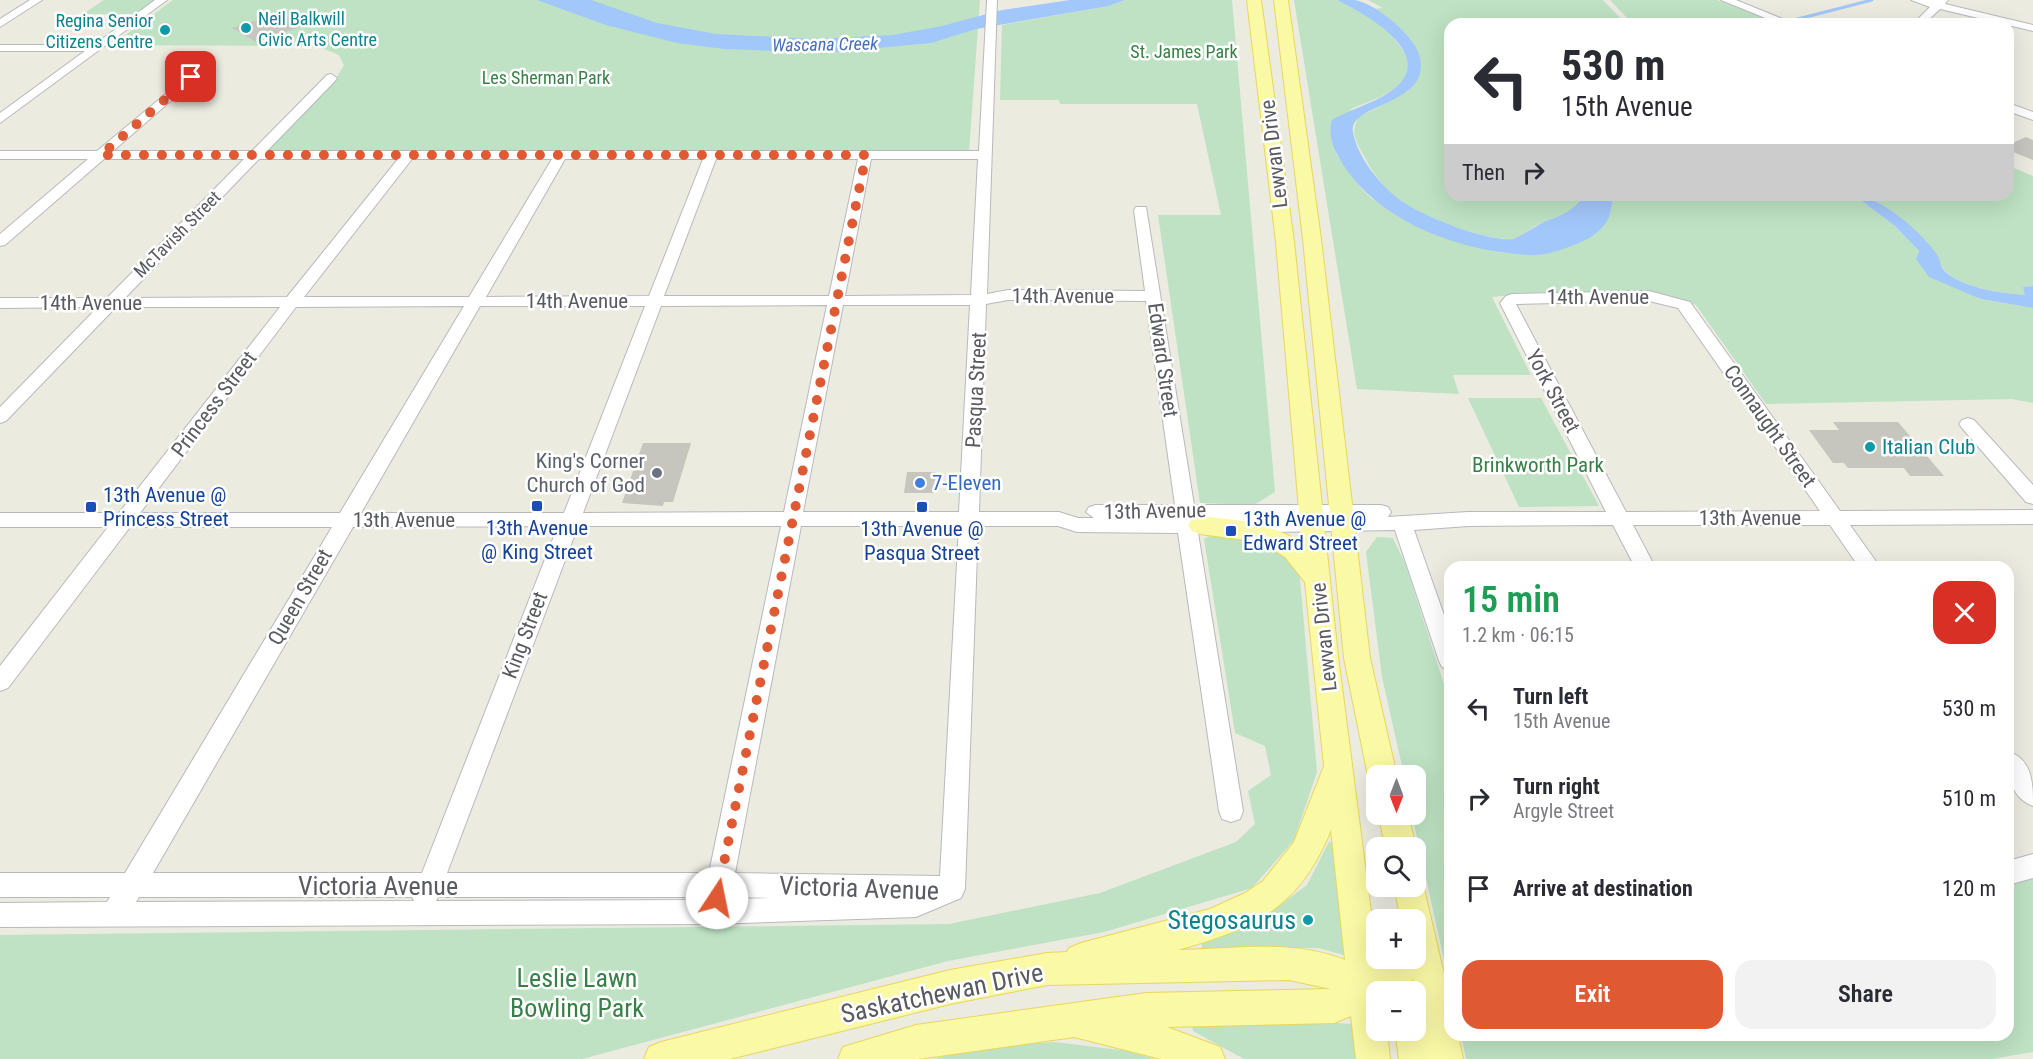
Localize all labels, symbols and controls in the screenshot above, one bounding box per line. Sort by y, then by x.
place label: Neil Balkwill Civic Arts Centre [258,8,377,50]
place label: Regina Senior Citizens Centre [46,10,154,52]
marker: Neil Balkwill Civic Arts Centre [239,21,253,35]
marker: Regina Senior Citizens Centre [158,23,172,37]
water label: Wascana Creek [772,33,879,55]
park label: St. James Park [1130,41,1238,62]
text: 530 m [1561,41,1666,90]
icon: left [1462,42,1540,120]
pin [165,51,216,102]
icon: arrive [174,60,207,93]
park label: Les Sherman Park [482,67,610,88]
text: 15th Avenue [1561,91,1693,123]
street label: Lewvan Drive [1255,98,1293,210]
icon: right [1517,156,1550,189]
text: Then [1462,160,1505,185]
street label: McTavish Street [129,186,225,282]
street label: 14th Avenue [1012,284,1114,308]
street label: 14th Avenue [1547,285,1649,309]
street label: 14th Avenue [526,289,628,313]
street label: 14th Avenue [40,291,142,315]
street label: Edward Street [1143,301,1183,419]
street label: Pasqua Street [961,331,991,449]
street label: York Street [1521,345,1585,437]
street label: Princess Street [167,347,261,461]
street label: Connaught Street [1719,360,1821,492]
place label: Italian Club [1882,435,1975,459]
marker: Italian Club [1863,440,1877,454]
place label: King's Corner Church of God [527,449,645,497]
park label: Brinkworth Park [1472,453,1605,477]
marker: King's Corner Church of God [650,466,664,480]
place label: 7-Eleven [932,471,1001,495]
marker: 7-Eleven [913,476,927,490]
place label: 13th Avenue @ Princess Street [103,483,229,531]
street label: 13th Avenue [1104,498,1207,524]
marker: 13th Avenue @ King Street [530,499,544,513]
marker: 13th Avenue @ Princess Street [84,500,98,514]
marker: 13th Avenue @ Pasqua Street [915,500,929,514]
street label: 13th Avenue [1699,506,1801,530]
place label: 13th Avenue @ Edward Street [1243,507,1366,555]
street label: 13th Avenue [353,508,455,532]
place label: 13th Avenue @ King Street [481,516,593,564]
place label: 13th Avenue @ Pasqua Street [860,517,984,565]
marker: 13th Avenue @ Edward Street [1224,524,1238,538]
street label: Queen Street [263,545,337,649]
text: 15 min [1462,579,1560,621]
street label: Lewvan Drive [1306,581,1342,693]
button: close [1933,581,1996,644]
street label: King Street [498,588,552,682]
text: 1.2 km · 06:15 [1462,623,1574,647]
text: Turn left [1513,684,1588,709]
icon: left [1462,692,1495,725]
text: 530 m [1942,696,1996,721]
text: 15th Avenue [1513,709,1611,733]
north arrow [1366,765,1426,825]
map controls [1366,765,1426,1041]
text: Turn right [1513,774,1600,799]
icon: right [1462,782,1495,815]
text: 510 m [1942,786,1996,811]
text: Argyle Street [1513,799,1614,823]
button: search [1366,837,1426,897]
position arrow [685,866,749,930]
street label: Victoria Avenue [778,870,940,906]
street label: Victoria Avenue [298,871,458,901]
icon: arrive [1462,872,1495,905]
text: Arrive at destination [1513,876,1693,901]
text: 120 m [1942,876,1996,901]
place label: Stegosaurus [1168,905,1296,935]
button: + [1366,909,1426,969]
marker: Stegosaurus [1301,913,1315,927]
street label: Saskatchewan Drive [838,957,1046,1029]
button: Exit [1462,960,1723,1029]
button: Share [1735,960,1996,1029]
park label: Leslie Lawn Bowling Park [510,963,644,1023]
button: − [1366,981,1426,1041]

